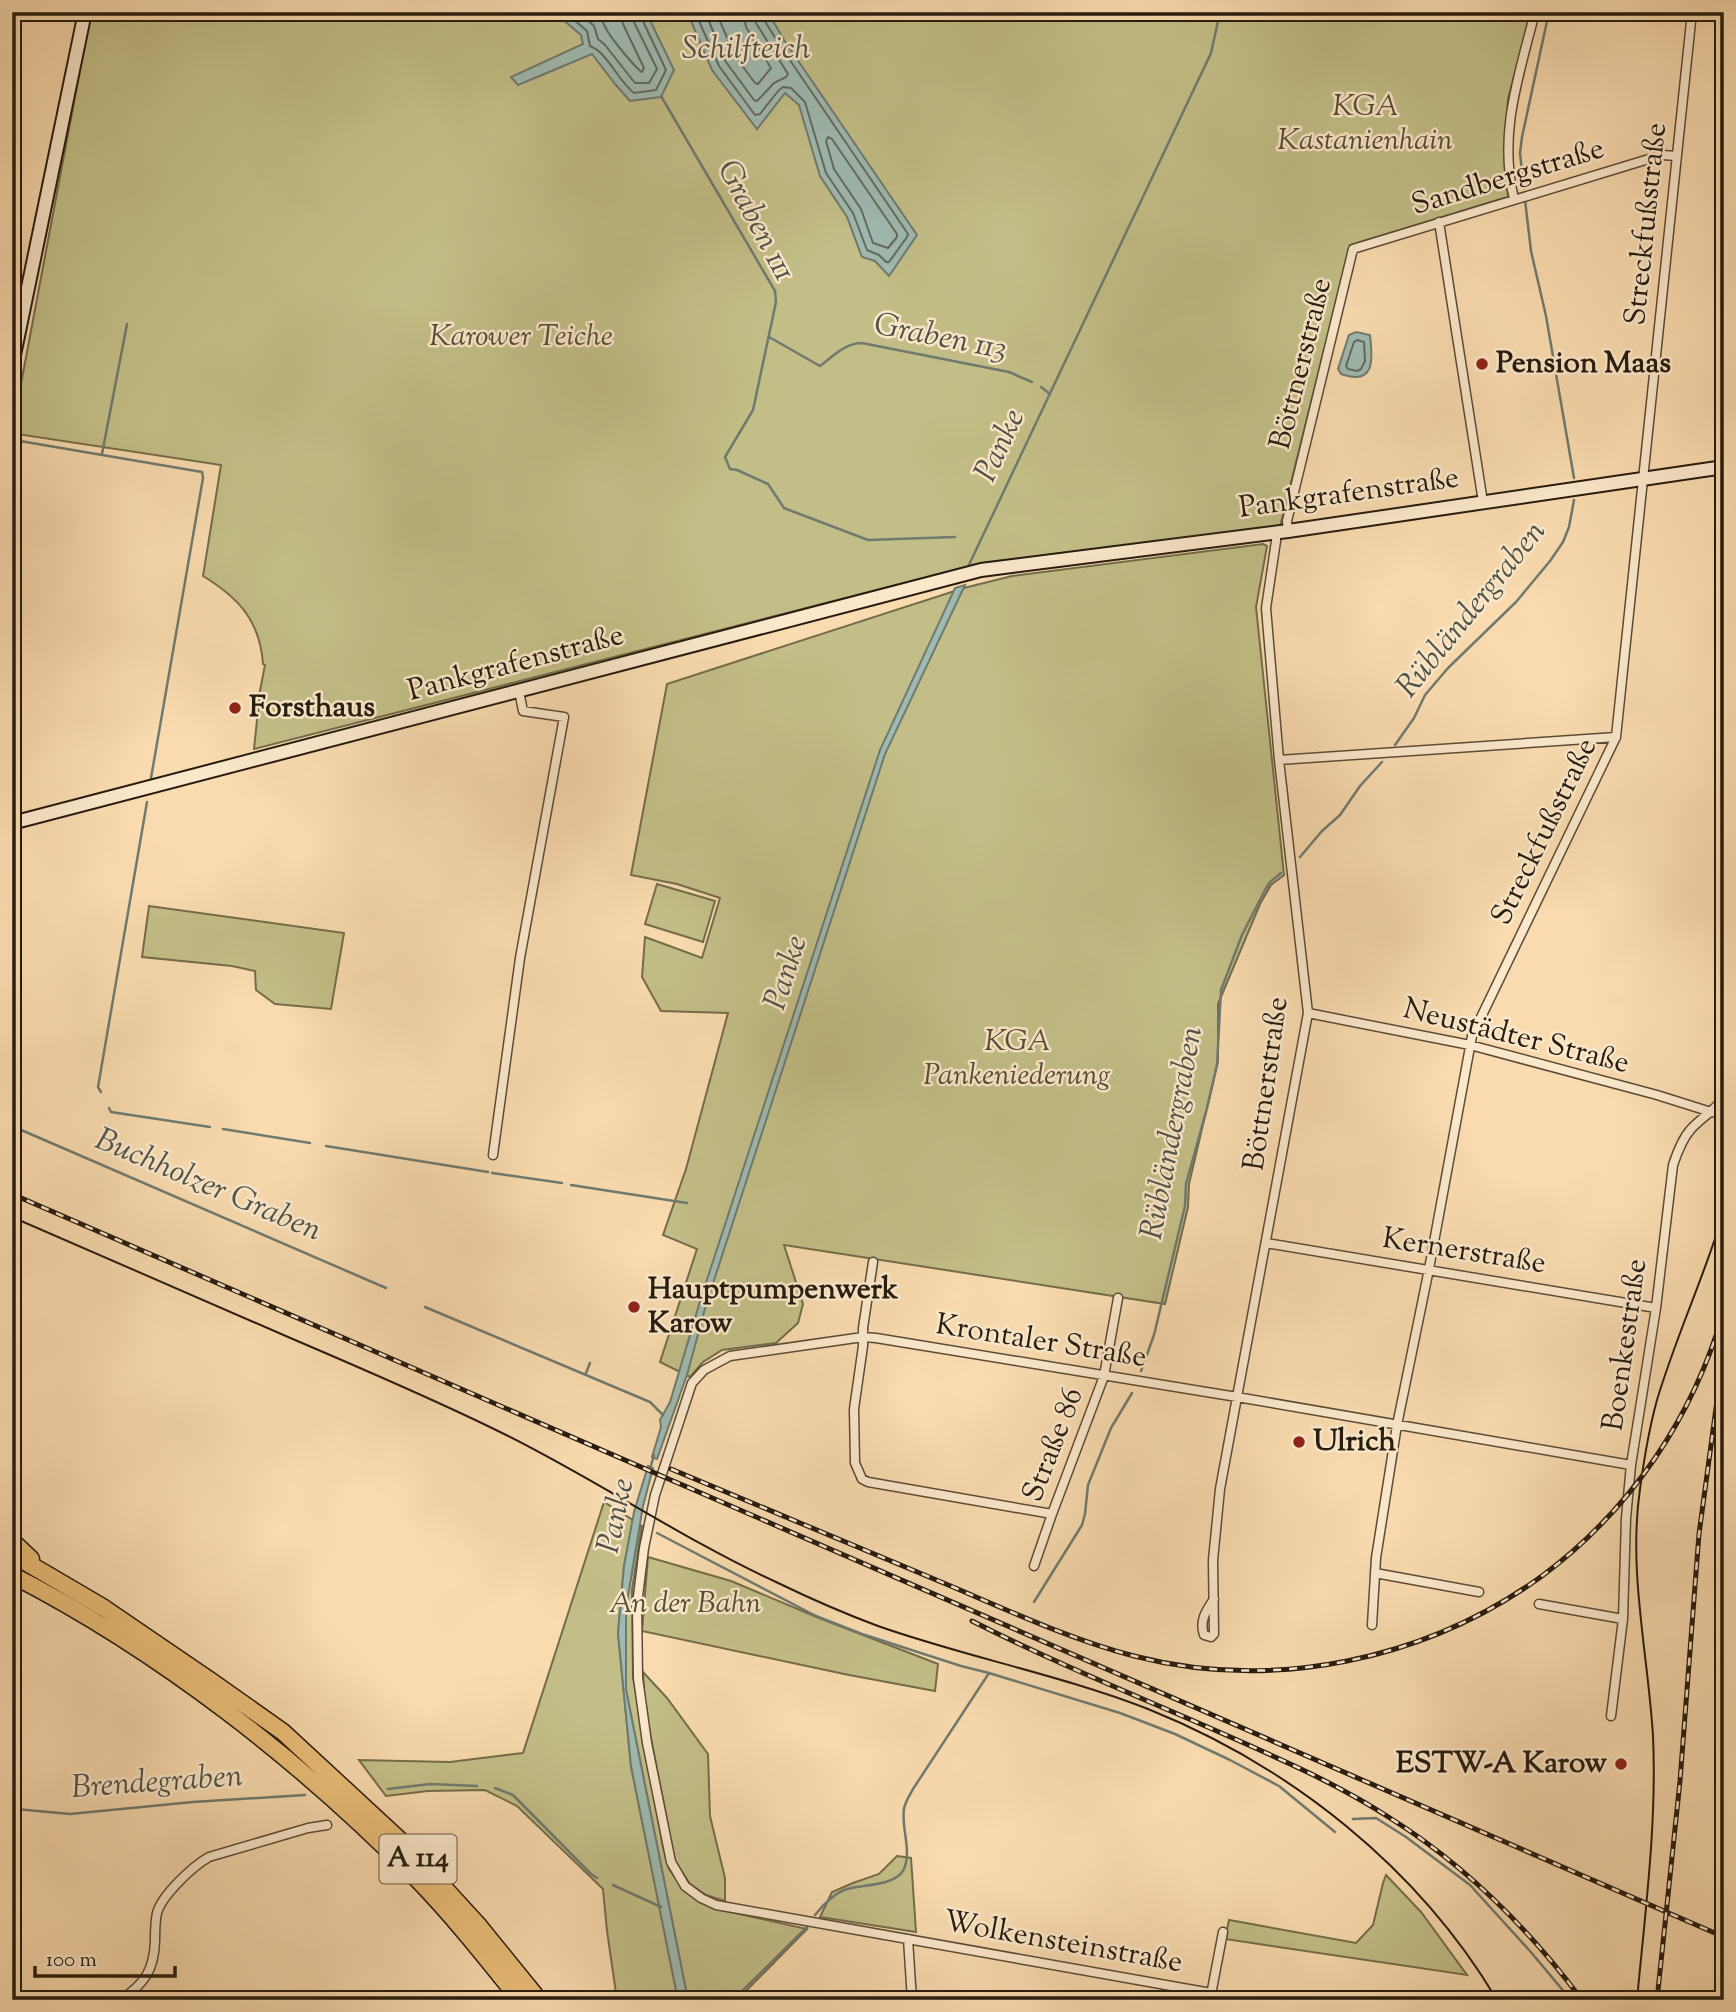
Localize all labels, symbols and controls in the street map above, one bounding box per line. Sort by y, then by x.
water label: Schilfteich [682,27,811,73]
park label: KGA Kastanienhain [1277,86,1453,163]
street label: Streckfußstraße [1615,121,1679,327]
street label: Sandbergstraße [1406,128,1610,228]
water label: Graben 111 [704,152,806,290]
street label: Böttnerstraße [1260,274,1344,454]
water label: Graben 113 [870,303,1010,373]
park label: Karower Teiche [429,316,613,359]
place label: Pension Maas [1496,343,1671,386]
marker: Pension Maas [1474,356,1490,372]
water label: Panke [964,402,1038,490]
street label: Pankgrafenstraße [1236,457,1462,531]
water label: Rübländergraben [1386,511,1558,709]
street label: Pankgrafenstraße [403,615,629,713]
place label: Forsthaus [249,687,375,730]
marker: Forsthaus [227,700,243,716]
street label: Streckfußstraße [1481,731,1609,933]
water label: Panke [753,930,821,1016]
street label: Neustädter Straße [1398,988,1634,1086]
street label: Böttnerstraße [1234,994,1300,1174]
park label: KGA Pankeniederung [923,1021,1111,1098]
water label: Rübländergraben [1130,1022,1216,1244]
water label: Buchholzer Graben [88,1118,328,1254]
street label: Kernerstraße [1379,1218,1549,1286]
street label: Boenkestraße [1593,1256,1659,1434]
place label: Hauptpumpenwerk Karow [648,1269,899,1346]
marker: Hauptpumpenwerk Karow [626,1299,642,1315]
street label: Krontaler Straße [932,1304,1150,1380]
street label: Straße 86 [1013,1382,1095,1508]
place label: Ulrich [1313,1421,1397,1464]
marker: Ulrich [1291,1434,1307,1450]
water label: Panke [587,1474,647,1558]
park label: An der Bahn [609,1583,762,1626]
place label: ESTW-A Karow [1396,1743,1608,1786]
water label: Brendegraben [70,1754,244,1812]
marker: ESTW-A Karow [1613,1756,1629,1772]
road number: A 114 [380,1834,457,1884]
street label: Wolkensteinstraße [940,1901,1186,1985]
scale bar [35,1935,175,1979]
text: 100 m [46,1946,97,1976]

